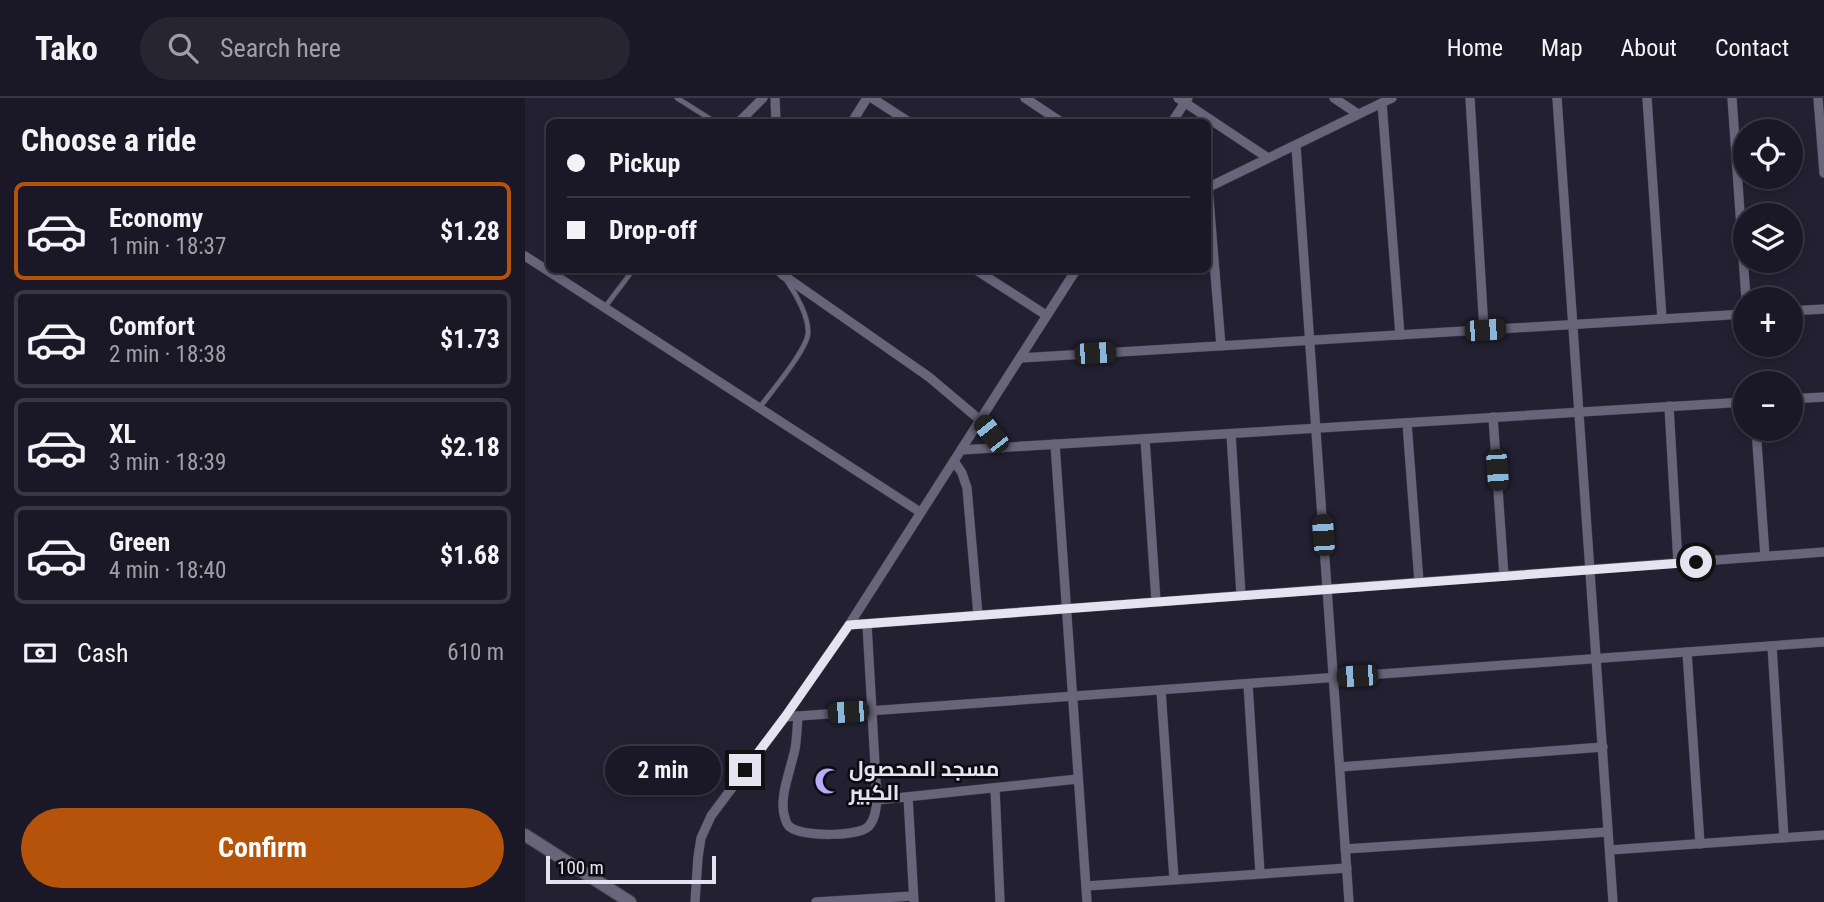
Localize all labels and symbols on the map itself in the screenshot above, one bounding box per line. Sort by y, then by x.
car [1464,318,1507,342]
car [1074,341,1117,365]
car [970,411,1013,457]
car [1486,448,1509,492]
car [1312,513,1335,557]
route start [1680,546,1712,578]
car [1336,664,1379,688]
car [827,700,870,724]
callout: 2 min [605,746,721,794]
route end [729,754,761,786]
place label: مسجد المحصول الكبير [848,757,999,805]
mosque icon: مسجد المحصول الكبير [813,766,843,796]
scale bar [546,853,716,885]

